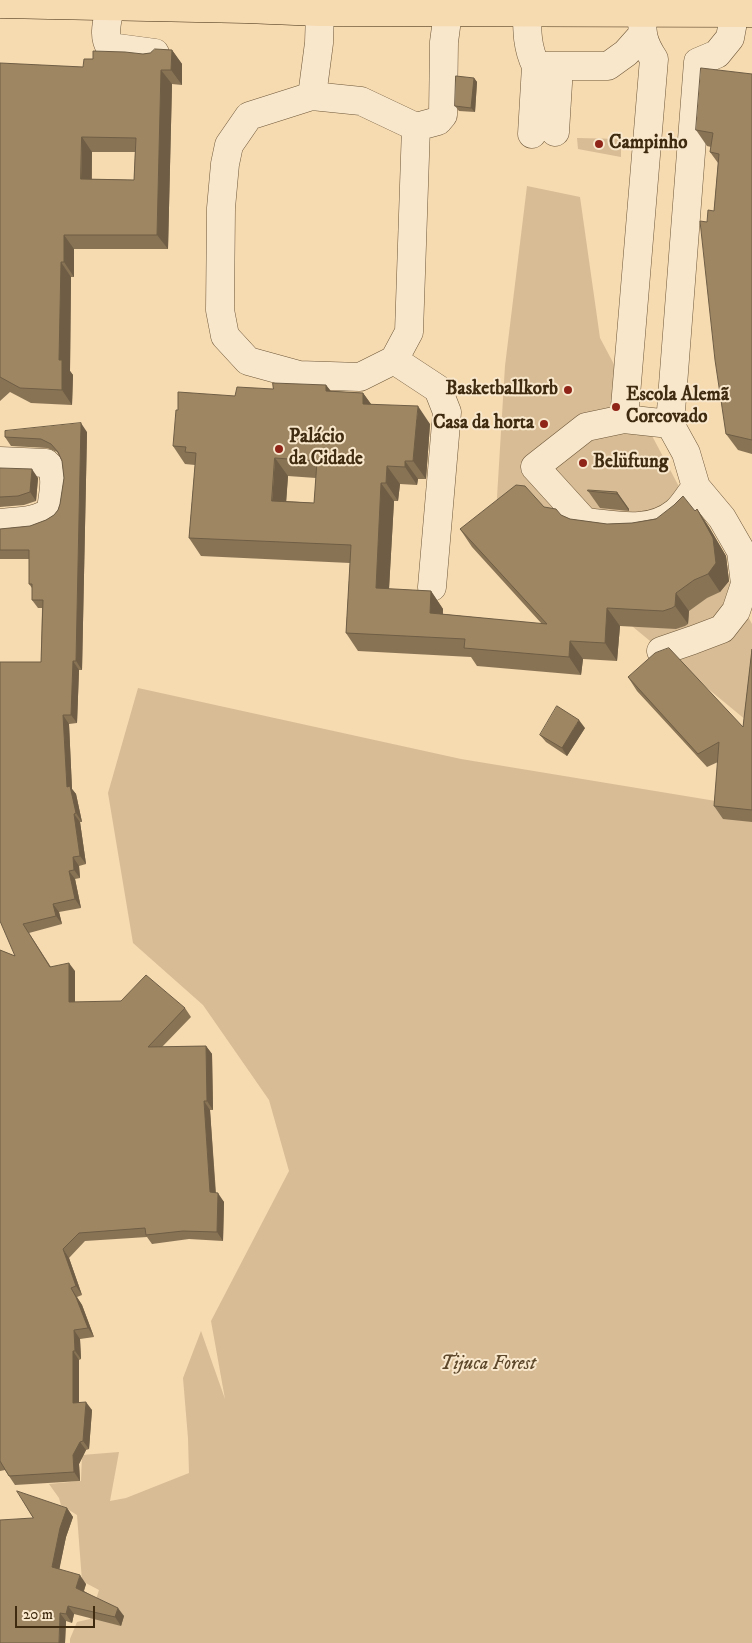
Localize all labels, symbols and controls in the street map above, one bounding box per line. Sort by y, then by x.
place label: Campinho [609,133,687,155]
marker: Campinho [593,138,605,150]
place label: Basketballkorb [446,379,558,401]
marker: Basketballkorb [562,384,574,396]
place label: Escola Alemã Corcovado [626,385,729,429]
marker: Escola Alemã Corcovado [610,401,622,413]
place label: Casa da horta [433,413,534,435]
marker: Casa da horta [538,418,550,430]
place label: Palácio da Cidade [289,427,363,471]
marker: Palácio da Cidade [273,443,285,455]
place label: Belüftung [593,452,668,474]
marker: Belüftung [577,457,589,469]
park label: Tijuca Forest [440,1354,536,1376]
scale bar [18,1596,98,1628]
text: 20 m [23,1605,53,1624]

